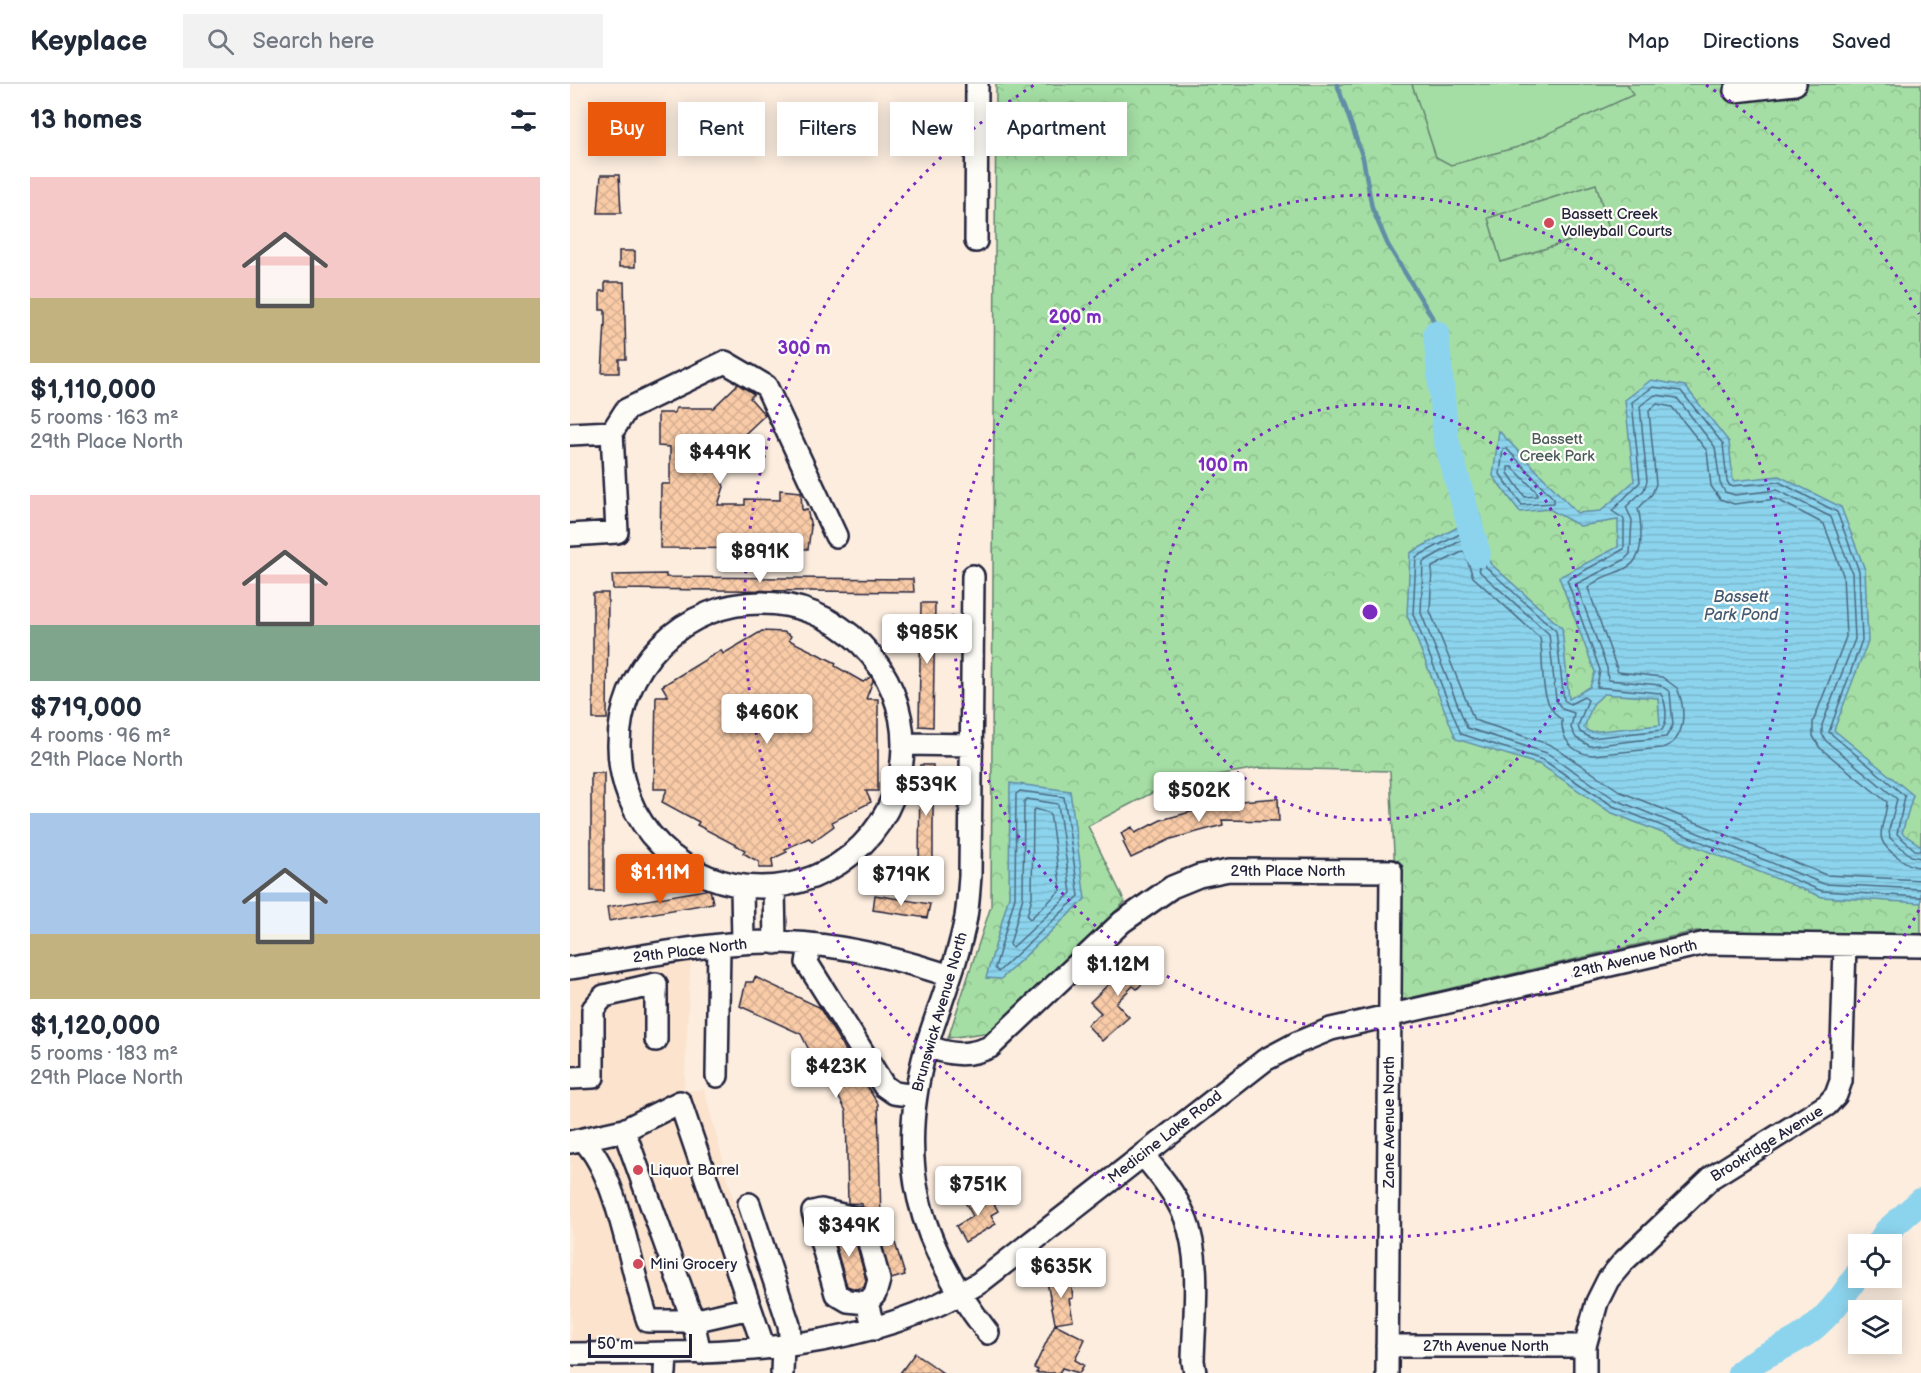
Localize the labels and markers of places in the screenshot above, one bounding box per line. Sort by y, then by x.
place label: Bassett Creek Volleyball Courts [1561,205,1673,241]
marker: Bassett Creek Volleyball Courts [1542,216,1556,230]
pin: $449K [678,434,762,485]
pin: $891K [718,533,802,584]
centre of rings [1360,602,1380,622]
pin: $985K [885,614,969,665]
pin: $460K [725,694,809,745]
pin: $539K [884,766,968,817]
pin: $502K [1157,772,1241,823]
pin: $1.11M [611,854,709,905]
pin: $719K [859,856,943,907]
pin: $1.12M [1069,946,1167,997]
pin: $423K [794,1048,878,1099]
place label: Liquor Barrel [650,1161,739,1180]
marker: Liquor Barrel [631,1163,645,1177]
pin: $751K [936,1166,1020,1217]
pin: $349K [807,1207,891,1258]
pin: $635K [1019,1248,1103,1299]
place label: Mini Grocery [650,1255,737,1274]
marker: Mini Grocery [631,1257,645,1271]

